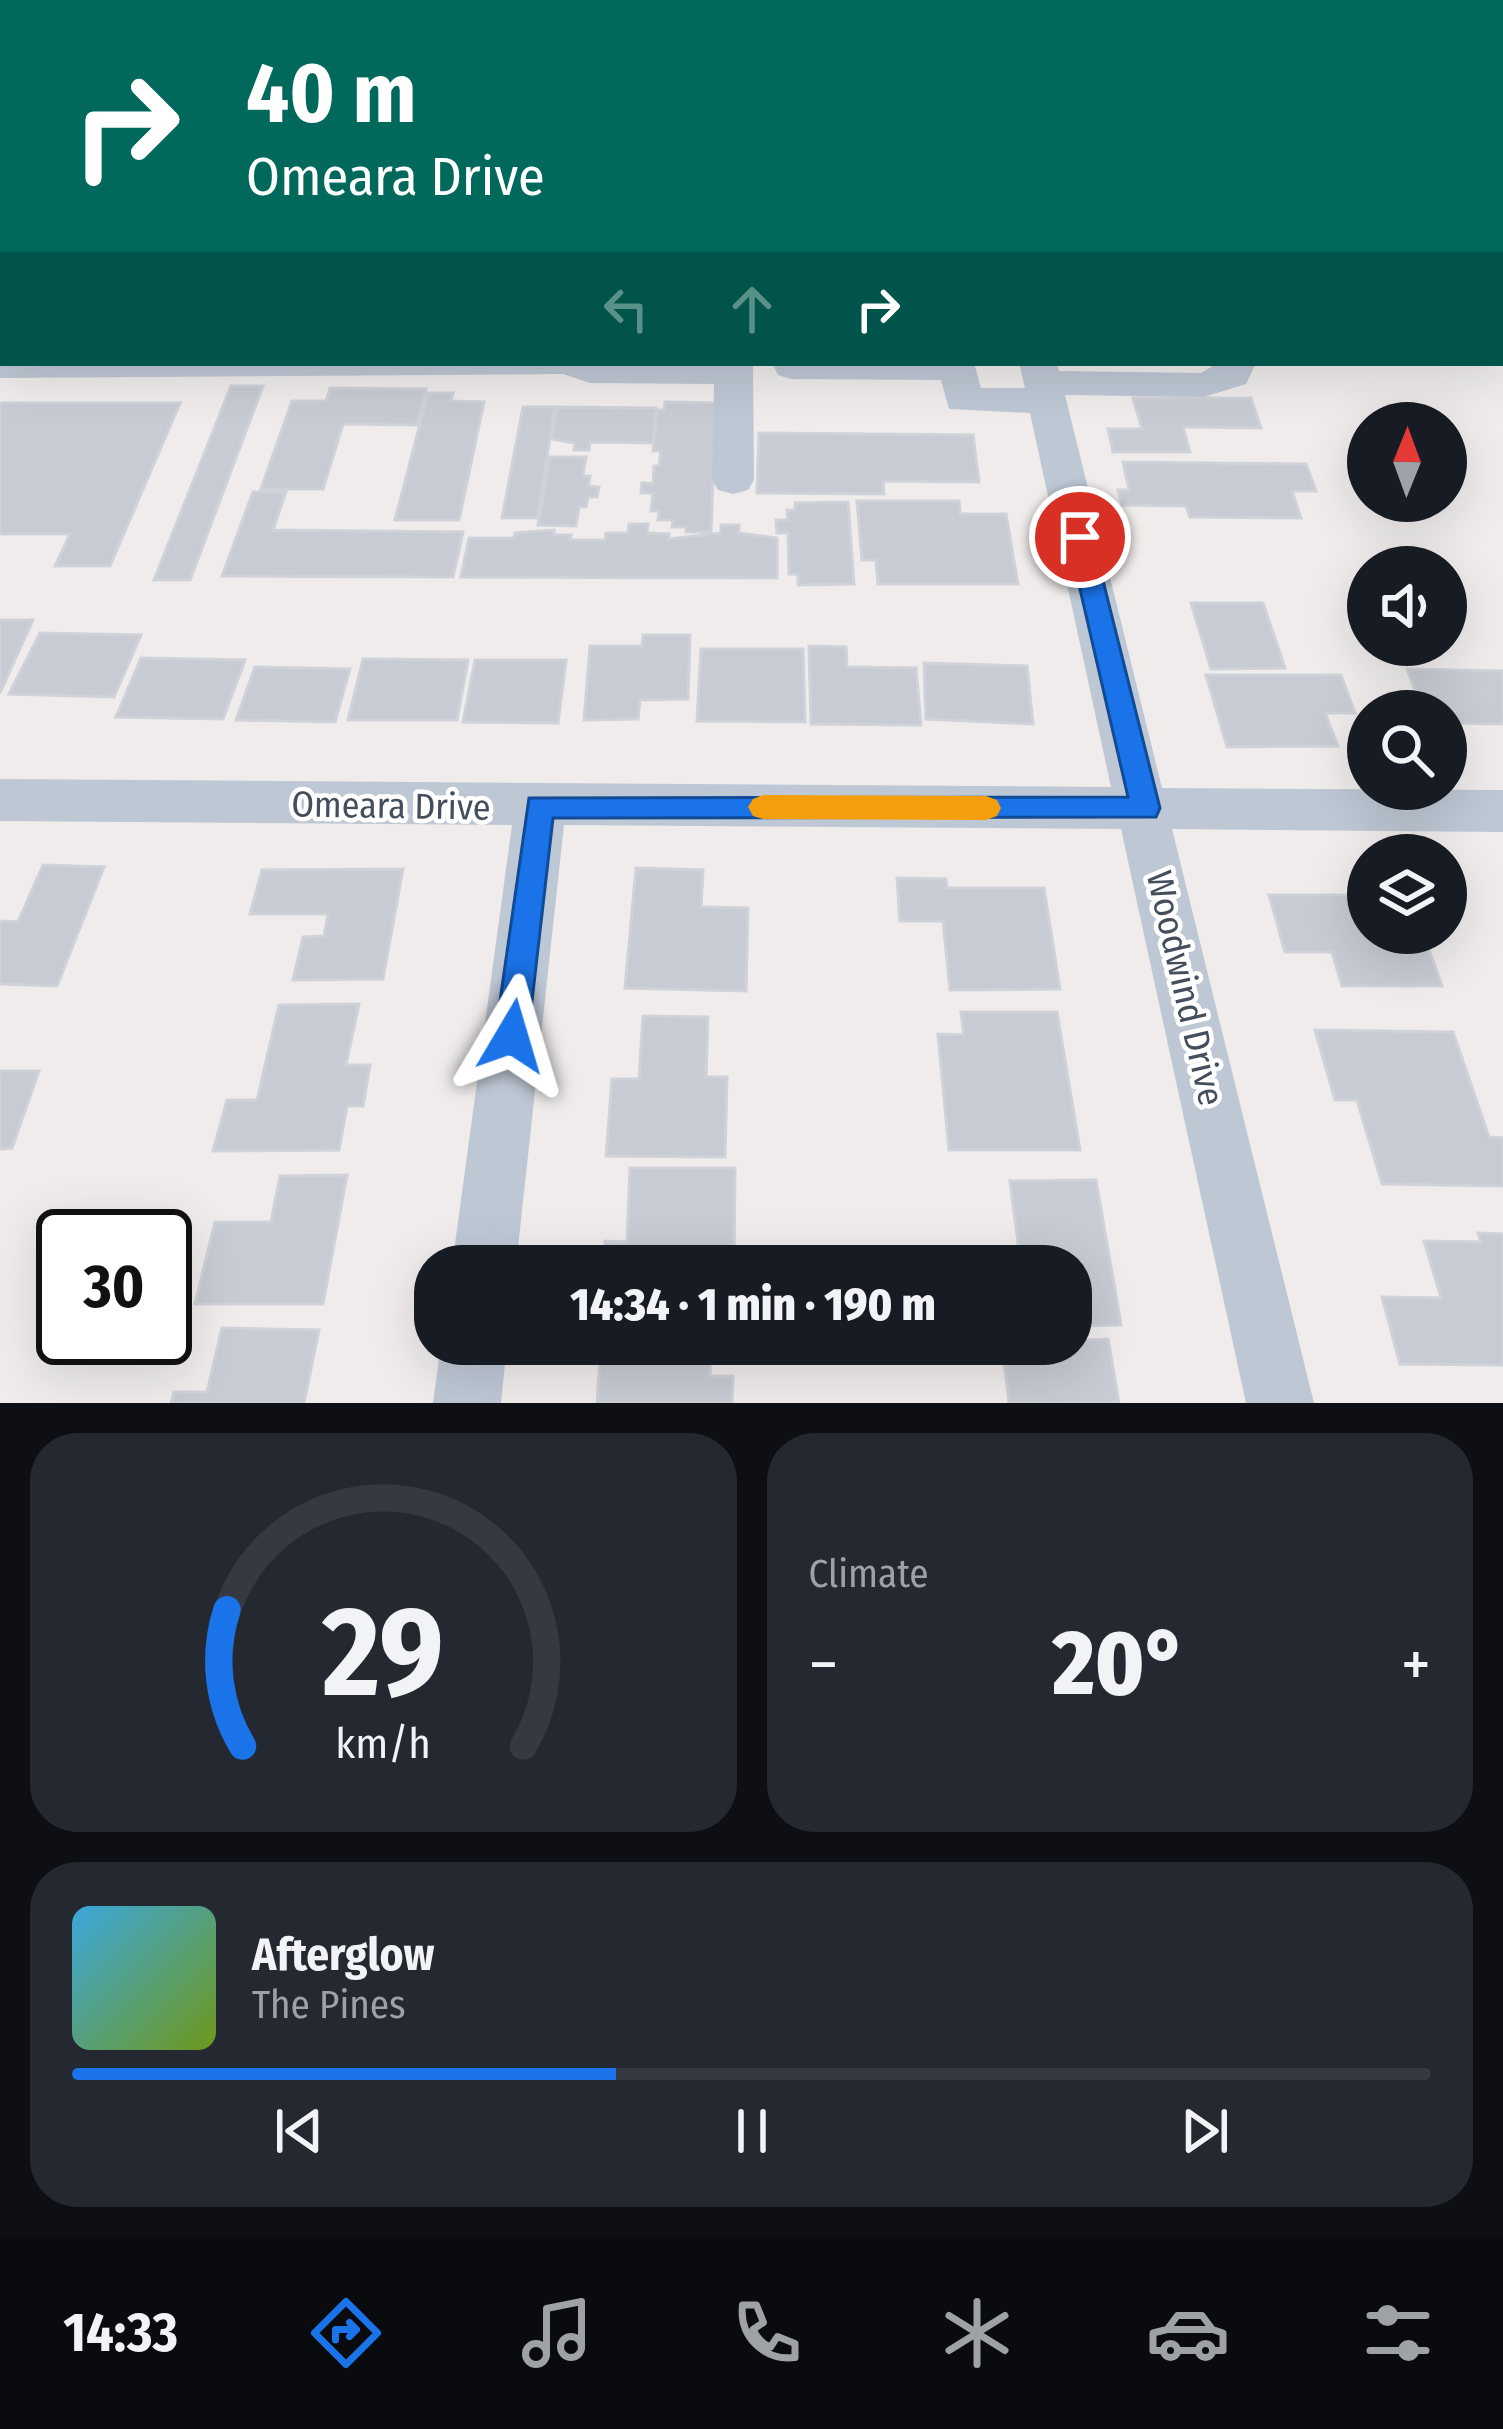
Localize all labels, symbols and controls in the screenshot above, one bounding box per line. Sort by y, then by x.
text: 40 m [246,43,417,144]
icon: right [48,48,204,204]
text: Omeara Drive [246,145,545,209]
icon: left [593,276,659,342]
icon: ahead [719,276,785,342]
icon: right [845,276,911,342]
north arrow [1347,402,1467,522]
map controls [1347,402,1467,954]
pin [1029,486,1131,588]
icon: arrive [1047,504,1113,570]
button: sound [1347,546,1467,666]
button: search [1347,690,1467,810]
street label: Omeara Drive [291,782,491,830]
button: layers [1347,834,1467,954]
street label: Woodwind Drive [1137,867,1233,1110]
position arrow [449,973,575,1099]
speed limit sign: 30 [36,1209,192,1365]
text: 14:34 · 1 min · 190 m [570,1278,936,1332]
text: Climate [809,1551,929,1597]
text: 29 [321,1578,444,1728]
text: 20° [1053,1610,1187,1718]
text: − [809,1625,838,1704]
text: + [1401,1625,1431,1704]
text: km/h [335,1717,431,1768]
text: Afterglow [252,1928,434,1982]
text: The Pines [252,1982,406,2028]
icon: previous [266,2098,332,2164]
icon: pause [719,2098,785,2164]
icon: next [1172,2098,1238,2164]
icon: directions [304,2291,388,2375]
icon: music [515,2291,599,2375]
icon: phone [725,2291,809,2375]
icon: climate [935,2291,1019,2375]
icon: car [1146,2291,1230,2375]
icon: filters [1356,2291,1440,2375]
text: 14:33 [63,2301,178,2365]

